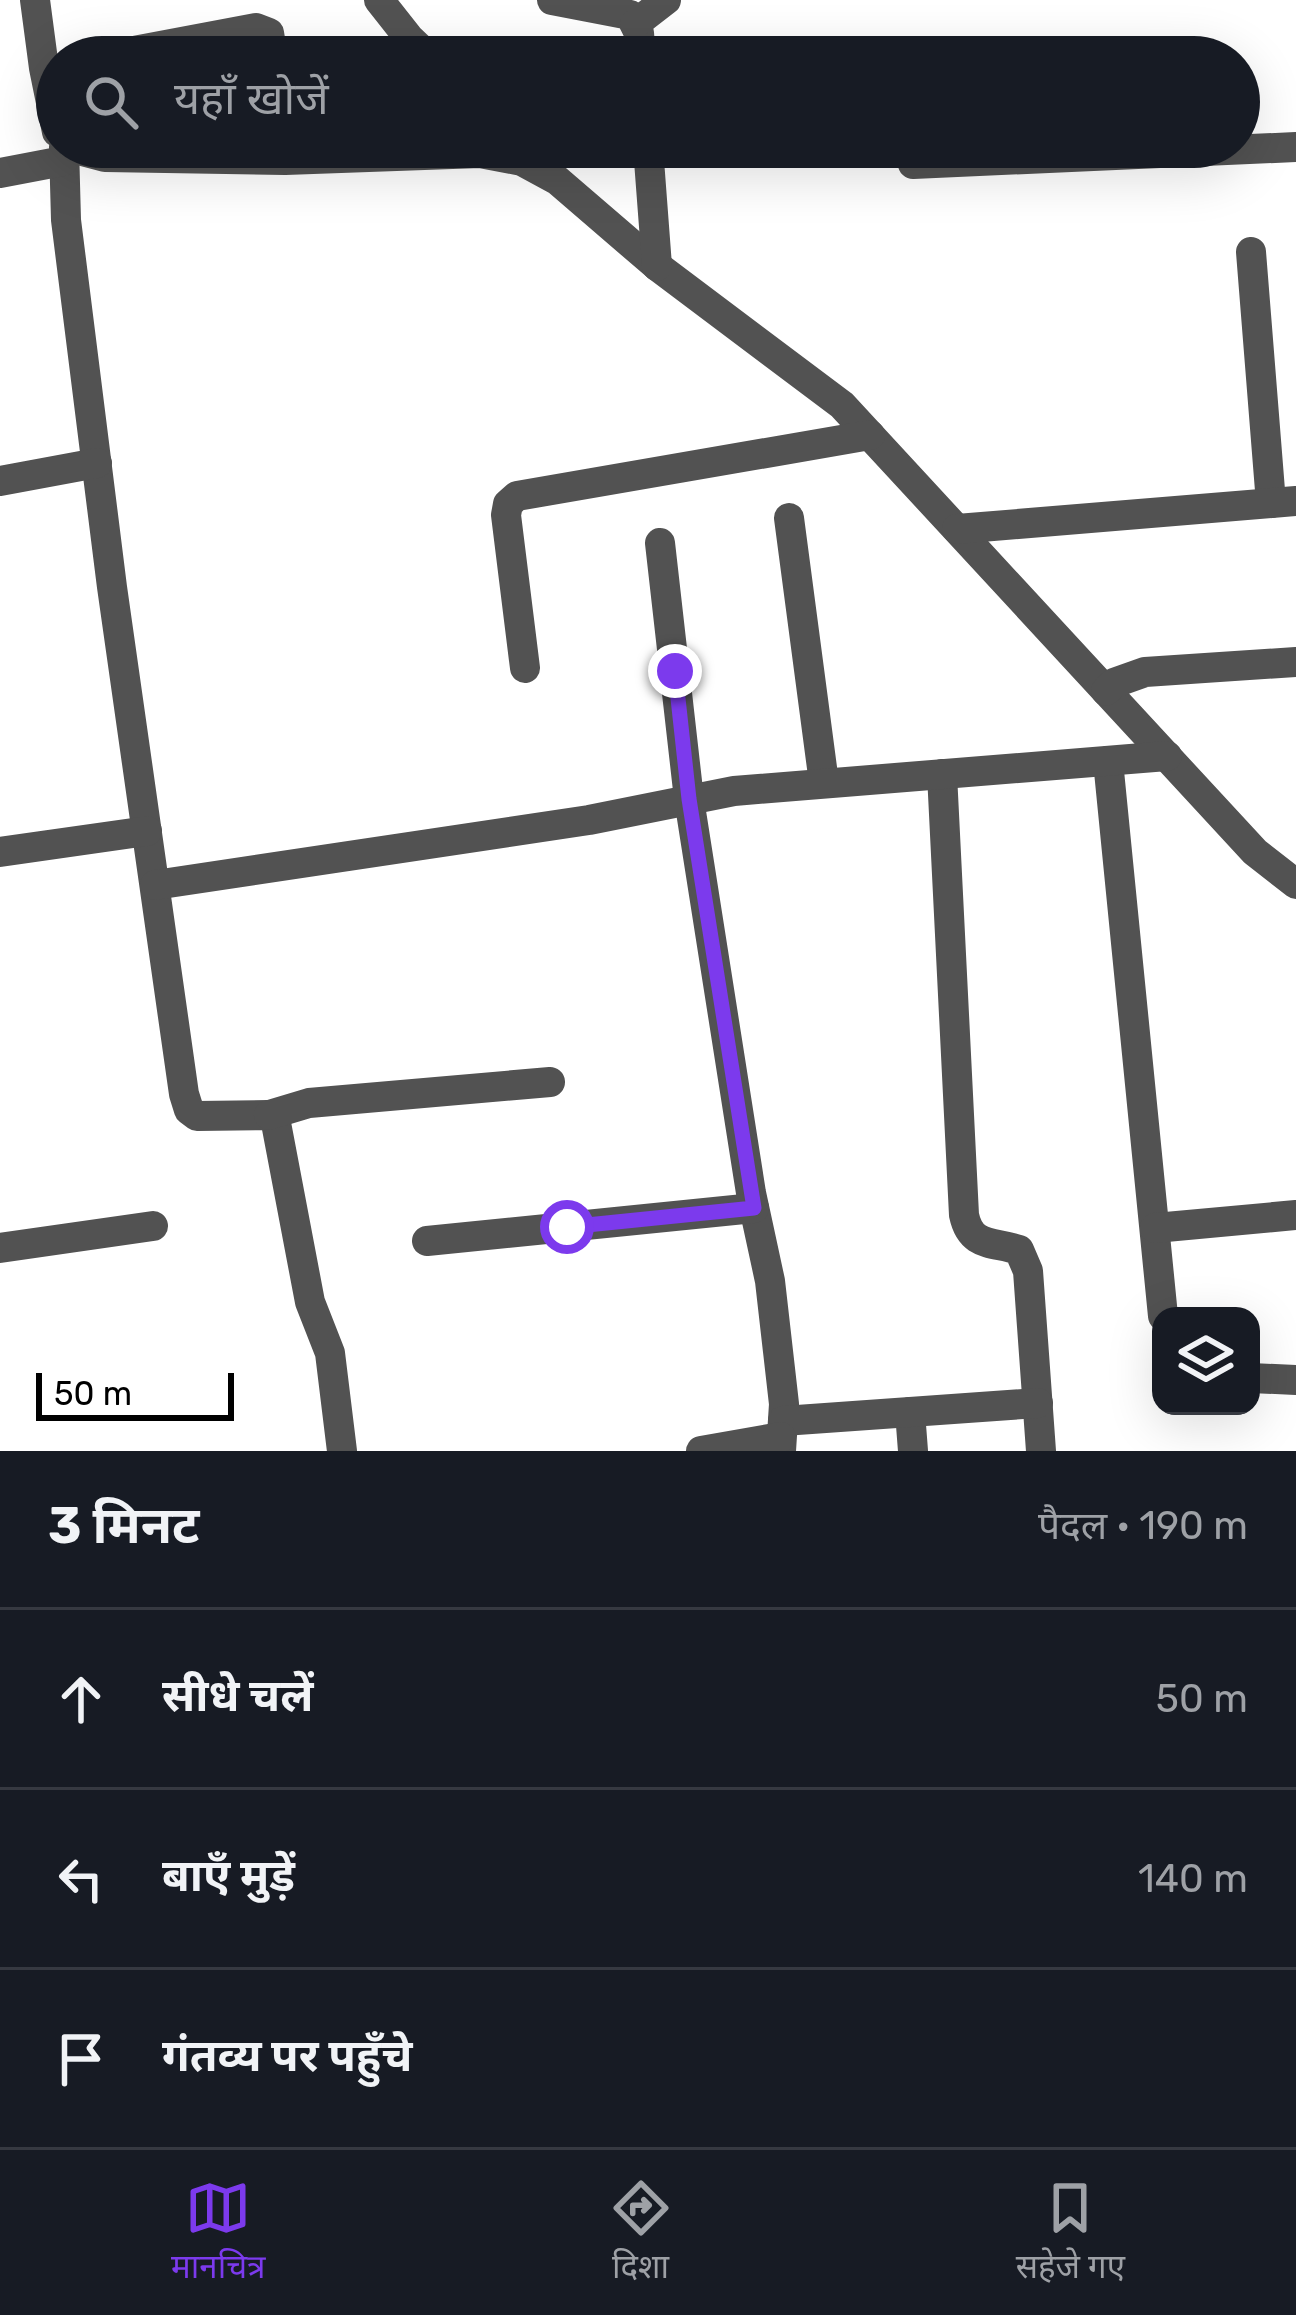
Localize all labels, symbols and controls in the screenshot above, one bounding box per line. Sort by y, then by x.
search box [36,36,1260,168]
icon: search [78,69,144,135]
text: यहाँ खोजें [174,72,329,125]
route end [648,644,702,698]
route start [540,1200,594,1254]
map controls [1152,1307,1260,1415]
button: layers [1152,1307,1260,1415]
scale bar [36,1367,234,1420]
text: 50 m [54,1374,132,1413]
text: 3 मिनट [48,1495,200,1556]
text: पैदल · 190 m [1038,1503,1248,1549]
icon: ahead [48,1666,114,1732]
text: सीधे चलें [162,1669,313,1722]
text: 50 m [1156,1676,1248,1722]
icon: left [48,1846,114,1912]
text: बाएँ मुड़ें [162,1849,295,1902]
text: 140 m [1138,1856,1248,1902]
icon: arrive [48,2026,114,2092]
text: गंतव्य पर पहुँचे [162,2029,413,2082]
tab: मानचित्र [171,2175,265,2291]
tab: दिशा [608,2175,674,2291]
tab: सहेजे गए [1016,2175,1125,2291]

